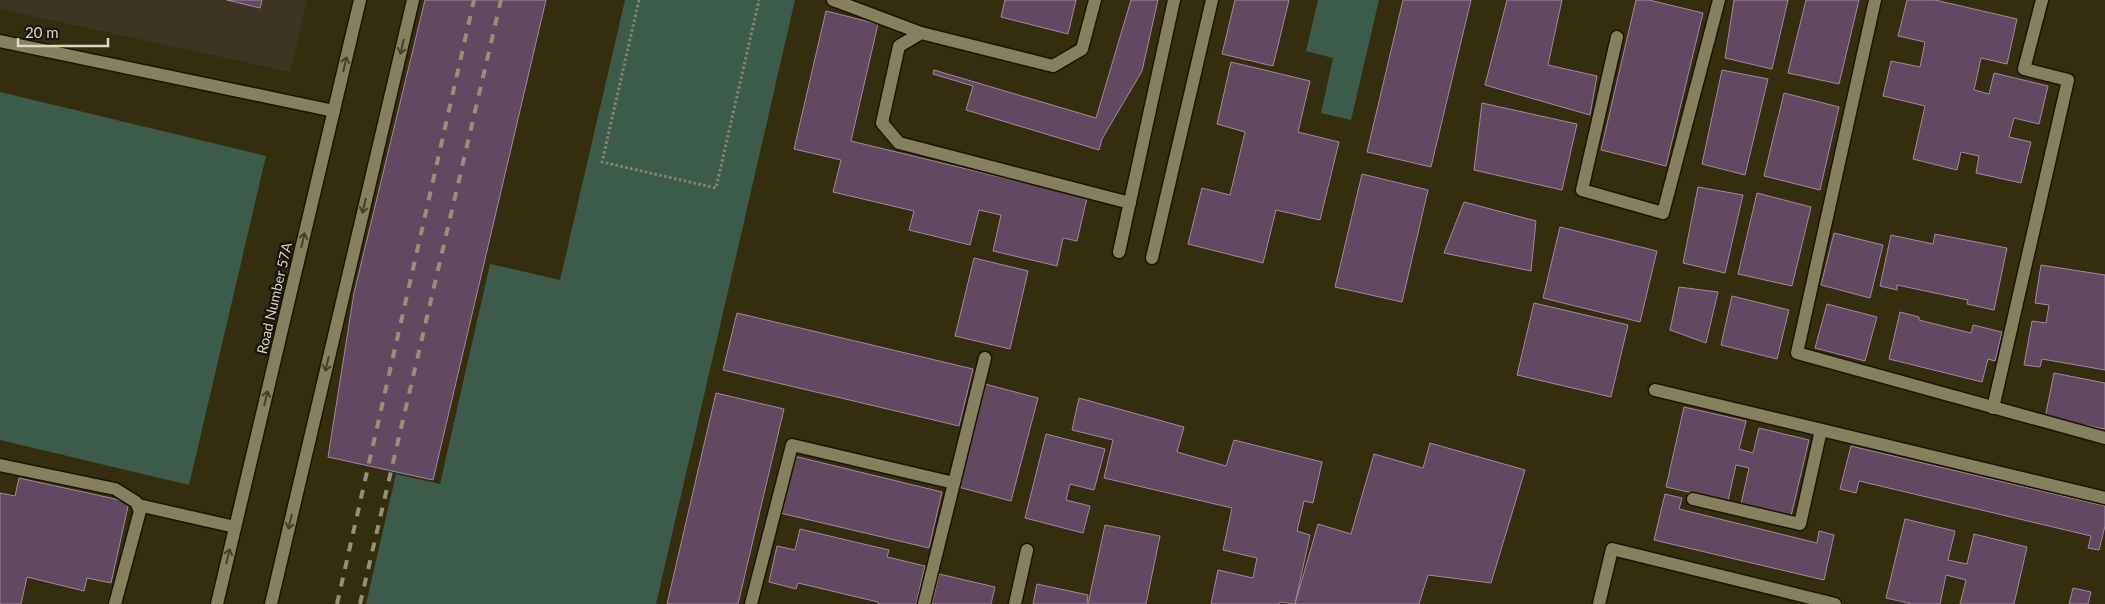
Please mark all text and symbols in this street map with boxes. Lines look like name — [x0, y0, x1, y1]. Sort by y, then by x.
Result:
scale bar — [18, 15, 108, 47]
text: 20 m — [25, 23, 59, 41]
one-way arrow — [397, 39, 406, 55]
one-way arrow — [341, 56, 350, 72]
one-way arrow — [359, 197, 368, 213]
one-way arrow — [299, 233, 308, 249]
street label: Road Number 57A — [253, 240, 295, 355]
one-way arrow — [322, 355, 331, 371]
one-way arrow — [261, 391, 271, 407]
one-way arrow — [285, 514, 294, 530]
one-way arrow — [224, 549, 233, 565]

